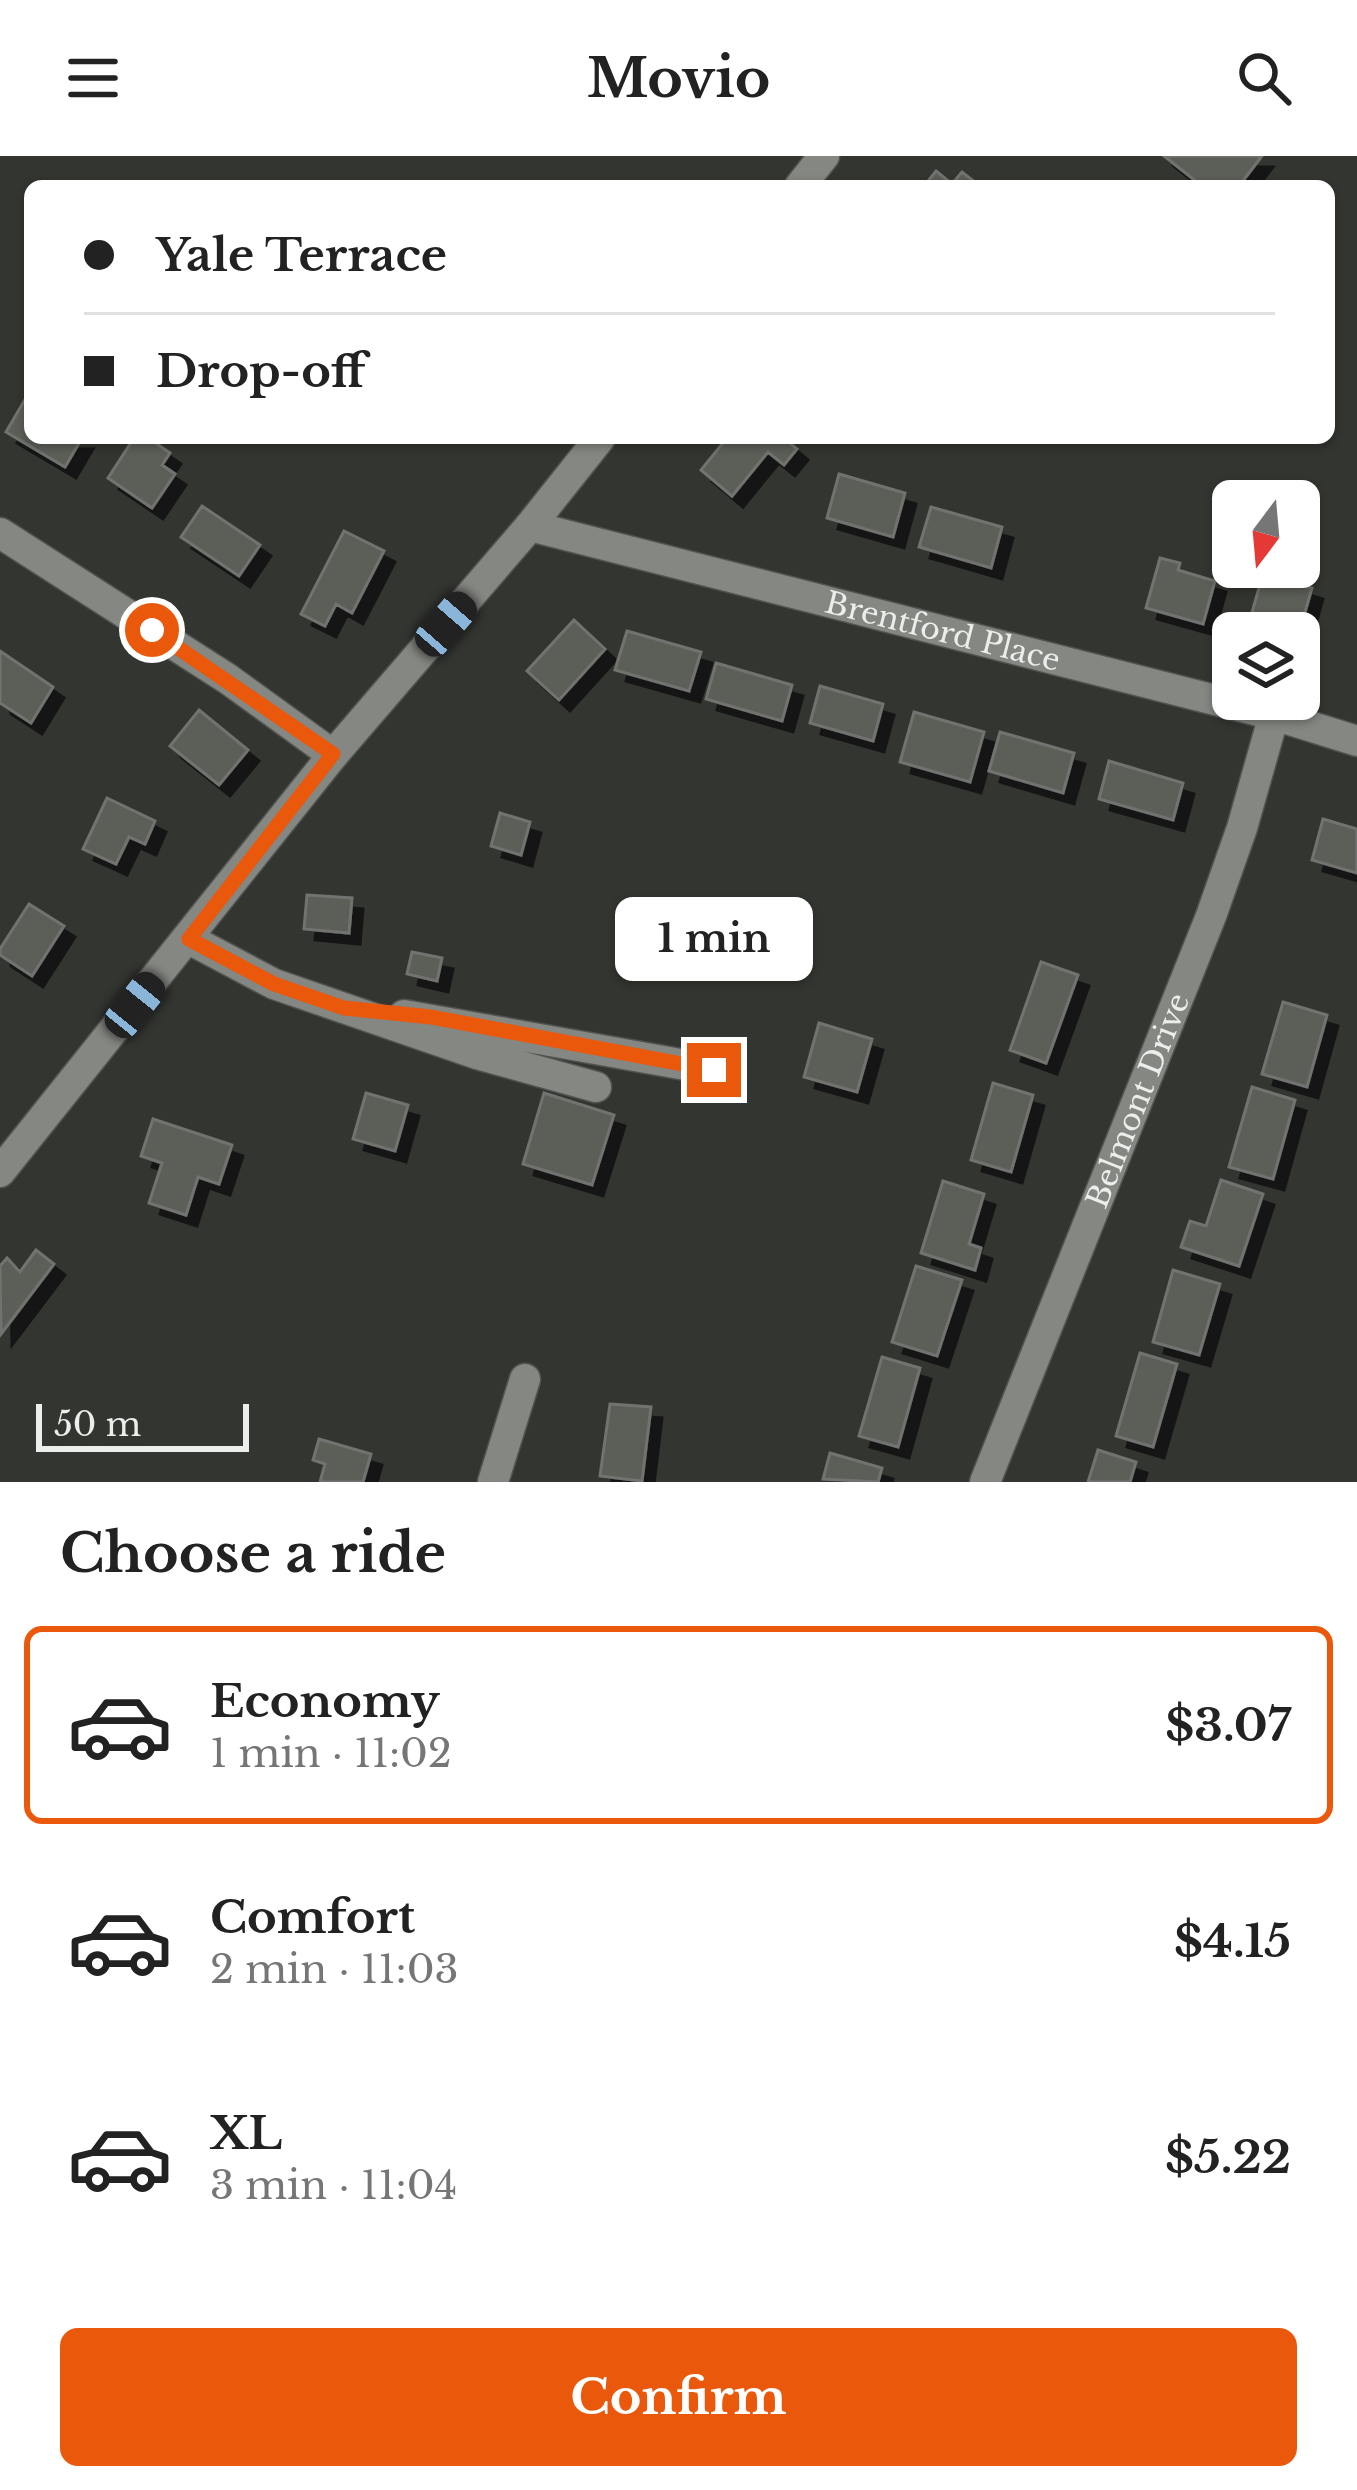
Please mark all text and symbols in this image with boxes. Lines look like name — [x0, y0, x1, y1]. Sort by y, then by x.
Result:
icon: menu — [60, 45, 126, 111]
text: Movio — [587, 45, 770, 112]
icon: search — [1231, 45, 1297, 111]
text: Yale Terrace — [156, 227, 447, 283]
text: Drop-off — [156, 343, 366, 399]
north arrow — [1212, 480, 1320, 588]
map controls — [1212, 480, 1320, 720]
street label: Brentford Place — [822, 583, 1064, 678]
car — [409, 585, 483, 663]
route start — [125, 603, 179, 657]
button: layers — [1212, 612, 1320, 720]
callout: 1 min — [615, 896, 813, 980]
text: 1 min — [658, 914, 770, 963]
car — [98, 966, 172, 1044]
street label: Belmont Drive — [1078, 987, 1197, 1213]
route end — [687, 1043, 741, 1097]
scale bar — [36, 1398, 249, 1451]
text: 50 m — [54, 1404, 141, 1445]
text: Choose a ride — [60, 1520, 446, 1587]
icon: car — [66, 1671, 174, 1779]
text: Economy — [210, 1673, 440, 1729]
text: $3.07 — [1165, 1697, 1291, 1753]
text: 1 min · 11:02 — [210, 1729, 452, 1778]
icon: car — [66, 1887, 174, 1995]
text: Comfort — [210, 1889, 415, 1945]
text: $4.15 — [1174, 1913, 1291, 1969]
text: 2 min · 11:03 — [210, 1945, 459, 1994]
icon: car — [66, 2103, 174, 2211]
text: XL — [210, 2105, 282, 2161]
text: $5.22 — [1165, 2129, 1291, 2185]
text: 3 min · 11:04 — [210, 2161, 457, 2210]
button: Confirm — [60, 2328, 1297, 2466]

